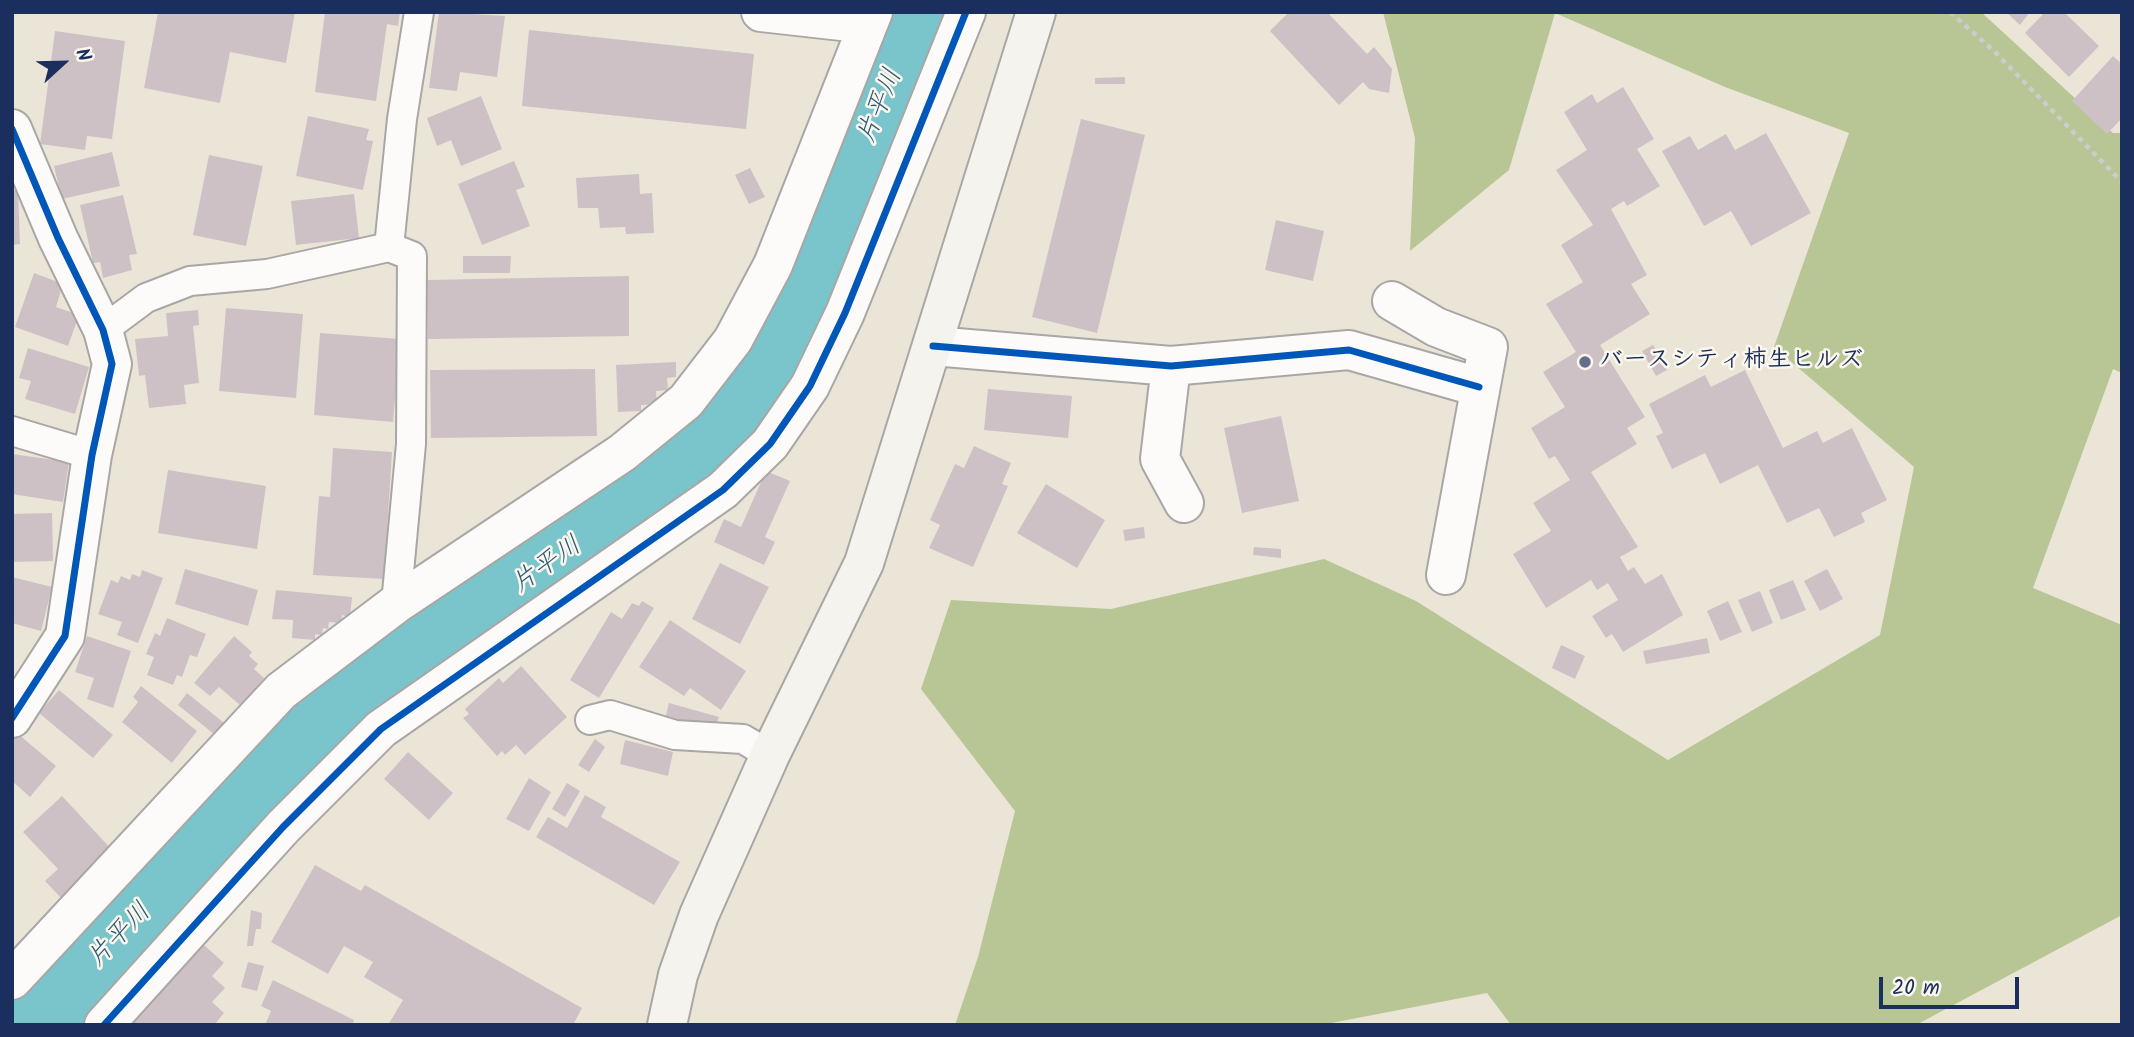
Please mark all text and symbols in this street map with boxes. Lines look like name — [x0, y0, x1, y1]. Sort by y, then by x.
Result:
north arrow — [28, 28, 98, 98]
text: N — [66, 44, 99, 66]
water label: 片平川 — [853, 65, 911, 149]
place label: バースシティ柿生ヒルズ — [1599, 348, 1863, 376]
marker: バースシティ柿生ヒルズ — [1577, 354, 1593, 370]
water label: 片平川 — [507, 532, 589, 602]
water label: 片平川 — [83, 898, 159, 976]
scale bar — [1882, 964, 2022, 1008]
text: 20 m — [1892, 972, 1940, 1005]

